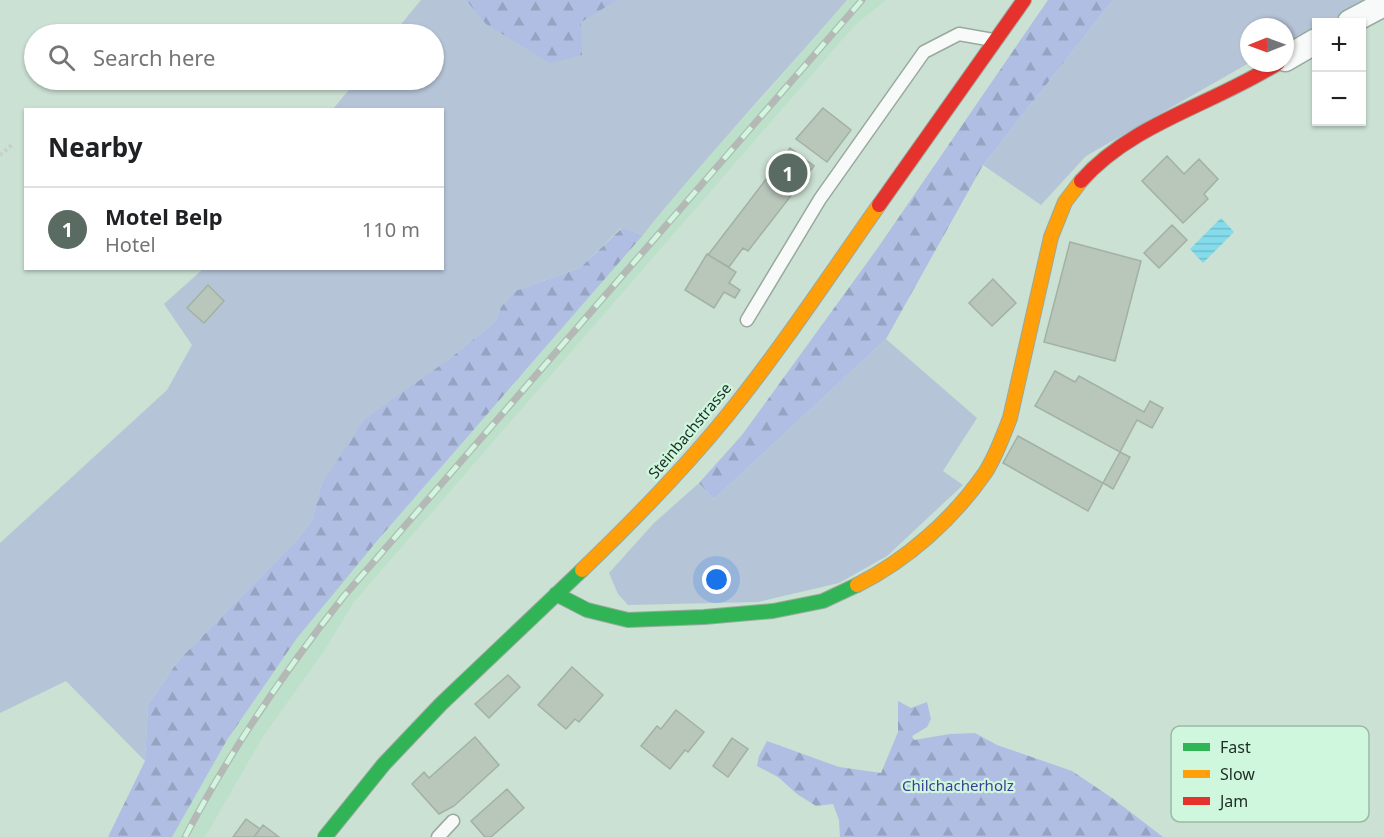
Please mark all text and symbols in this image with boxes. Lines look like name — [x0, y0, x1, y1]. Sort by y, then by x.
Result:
north arrow — [1240, 18, 1294, 72]
map controls — [1312, 18, 1366, 126]
button: + — [1312, 18, 1366, 72]
search box — [24, 24, 444, 90]
icon: search — [45, 41, 78, 74]
text: Search here — [93, 42, 215, 72]
button: − — [1312, 72, 1366, 126]
text: Nearby — [48, 129, 143, 165]
pin: 1 — [768, 150, 808, 195]
text: Motel Belp — [105, 201, 223, 231]
text: 1 — [62, 216, 73, 243]
text: 110 m — [362, 216, 420, 243]
text: Hotel — [105, 231, 156, 258]
street label: Steinbachstrasse — [643, 378, 735, 482]
your location — [702, 565, 731, 594]
legend — [1171, 726, 1369, 822]
text: Fast — [1220, 736, 1251, 758]
text: Slow — [1220, 763, 1255, 785]
park label: Chilchacherholz — [902, 775, 1014, 795]
text: Jam — [1218, 790, 1248, 812]

